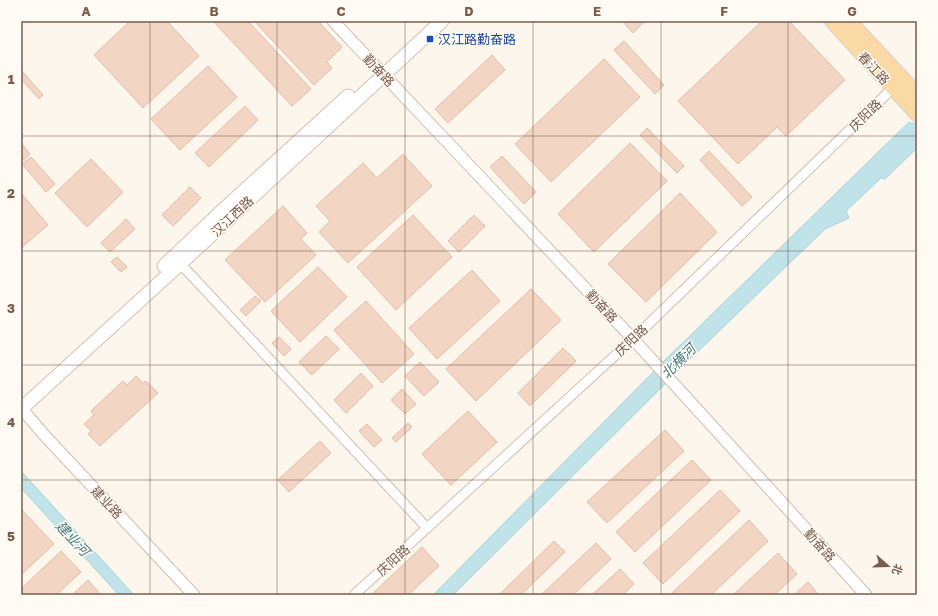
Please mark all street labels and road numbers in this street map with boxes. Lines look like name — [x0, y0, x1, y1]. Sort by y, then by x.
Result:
street label: 春江路 — [855, 48, 893, 88]
street label: 勤奋路 — [360, 50, 398, 90]
street label: 庆阳路 — [845, 96, 885, 134]
street label: 汉江西路 — [208, 192, 256, 240]
street label: 勤奋路 — [583, 286, 621, 326]
street label: 庆阳路 — [611, 321, 651, 359]
street label: 建业路 — [88, 482, 126, 522]
street label: 勤奋路 — [801, 525, 839, 565]
street label: 庆阳路 — [373, 541, 413, 579]

